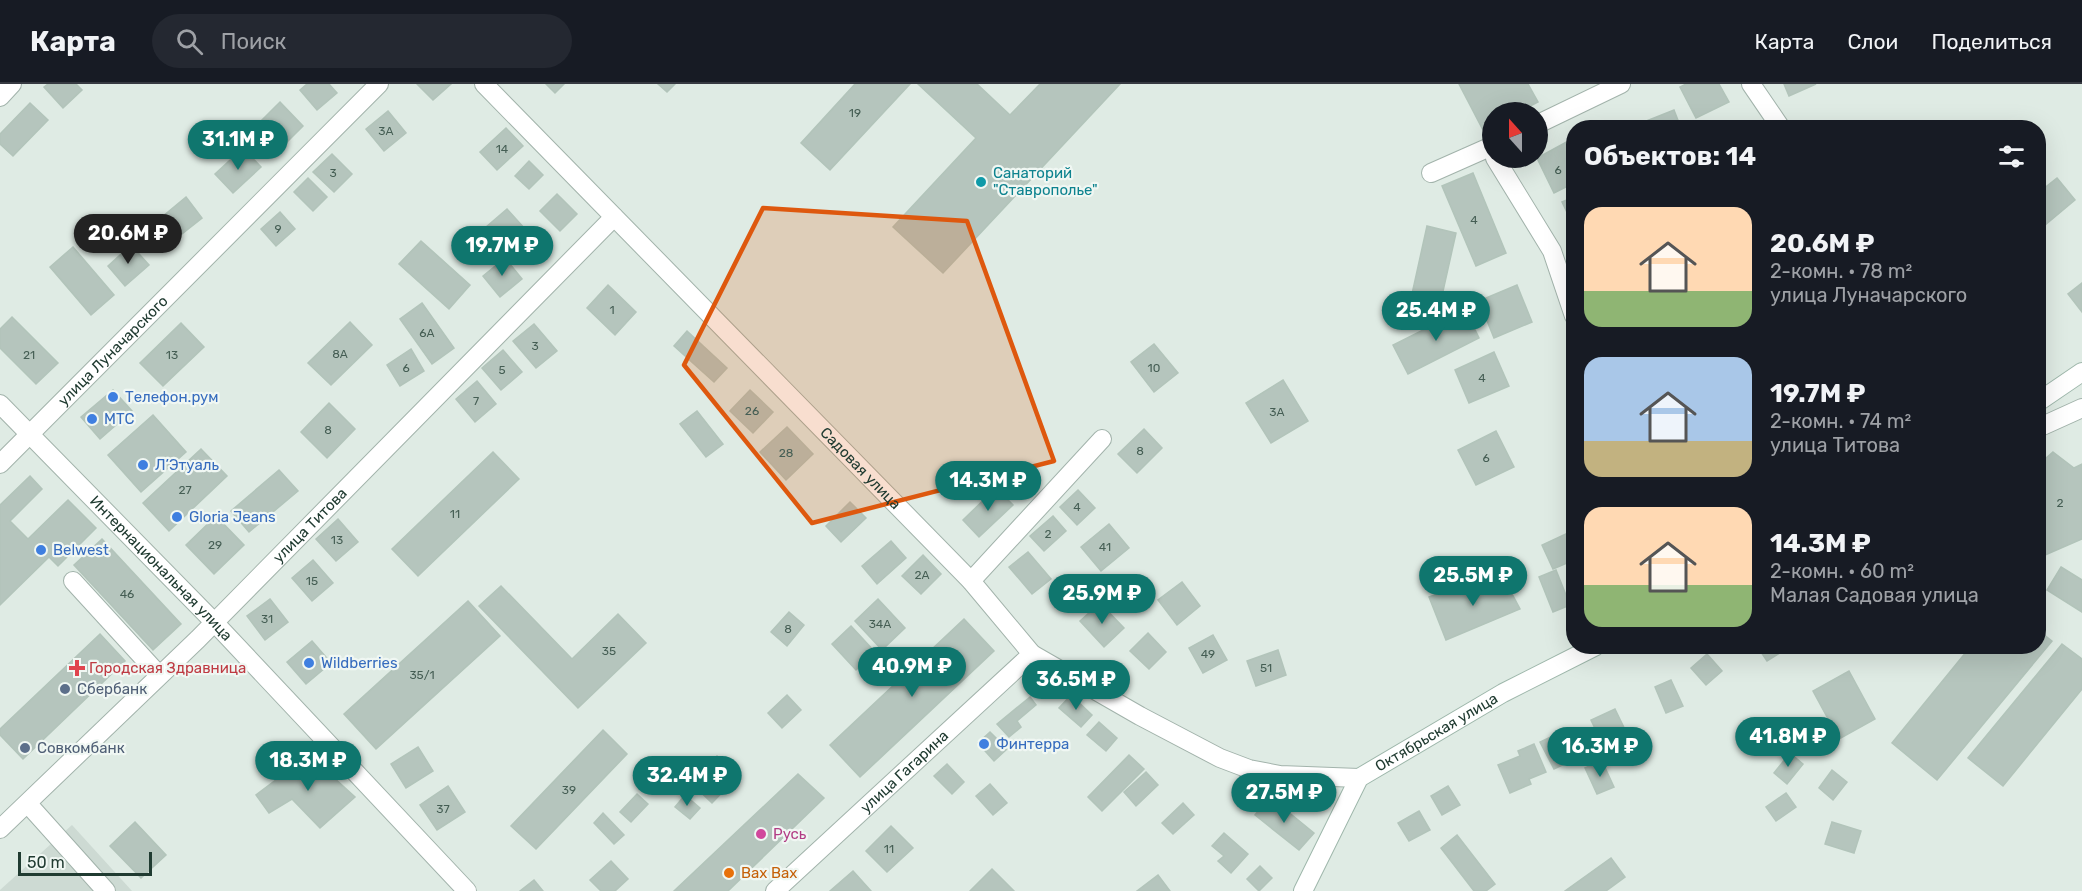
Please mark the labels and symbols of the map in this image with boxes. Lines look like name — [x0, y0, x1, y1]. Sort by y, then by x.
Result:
north arrow — [1482, 102, 1548, 168]
house number: 19 — [849, 106, 861, 120]
pin: 31.1M ₽ — [183, 120, 293, 171]
house number: 3А — [378, 124, 394, 138]
house number: 14 — [496, 142, 509, 156]
house number: 6 — [1554, 163, 1562, 177]
place label: Санаторий "Ставрополье" — [993, 164, 1098, 199]
house number: 3 — [329, 166, 337, 180]
marker: Санаторий "Ставрополье" — [974, 175, 988, 189]
house number: 4 — [1470, 213, 1478, 227]
pin: 20.6M ₽ — [73, 214, 183, 265]
house number: 9 — [274, 222, 282, 236]
pin: 19.7M ₽ — [447, 226, 557, 277]
pin: 25.4M ₽ — [1381, 291, 1491, 342]
street label: улица Луначарского — [54, 292, 172, 410]
house number: 1 — [609, 303, 615, 317]
house number: 6А — [419, 326, 435, 340]
house number: 3 — [531, 339, 539, 353]
house number: 8А — [332, 347, 348, 361]
house number: 21 — [23, 348, 35, 362]
house number: 13 — [166, 348, 178, 362]
house number: 6 — [402, 361, 410, 375]
house number: 10 — [1148, 361, 1160, 375]
house number: 5 — [498, 363, 506, 377]
house number: 4 — [1478, 371, 1486, 385]
place label: Телефон.рум — [125, 388, 219, 406]
marker: Телефон.рум — [106, 390, 120, 404]
house number: 7 — [473, 394, 479, 408]
house number: 26 — [745, 404, 759, 418]
house number: 3А — [1269, 405, 1285, 419]
place label: МТС — [104, 410, 135, 428]
marker: МТС — [85, 412, 99, 426]
house number: 8 — [324, 423, 332, 437]
street label: Садовая улица — [816, 424, 905, 513]
house number: 8 — [1136, 444, 1144, 458]
house number: 28 — [779, 446, 793, 460]
house number: 6 — [1482, 451, 1490, 465]
place label: Л’Этуаль — [155, 456, 219, 474]
marker: Л’Этуаль — [136, 458, 150, 472]
pin: 14.3M ₽ — [933, 461, 1043, 512]
house number: 27 — [178, 483, 192, 497]
street label: улица Титова — [269, 484, 351, 566]
street label: Интернациональная улица — [86, 492, 236, 645]
house number: 2 — [2056, 496, 2064, 510]
house number: 4 — [1073, 500, 1081, 514]
house number: 11 — [450, 507, 460, 521]
place label: Gloria Jeans — [189, 508, 276, 526]
marker: Gloria Jeans — [170, 510, 184, 524]
house number: 2 — [1044, 527, 1052, 541]
house number: 13 — [331, 533, 343, 547]
house number: 29 — [208, 538, 222, 552]
house number: 41 — [1099, 540, 1111, 554]
place label: Belwest — [53, 541, 109, 559]
marker: Belwest — [34, 543, 48, 557]
pin: 25.5M ₽ — [1418, 556, 1528, 607]
house number: 2А — [914, 568, 930, 582]
house number: 15 — [306, 574, 318, 588]
pin: 25.9M ₽ — [1047, 574, 1157, 625]
house number: 46 — [120, 587, 134, 601]
house number: 31 — [261, 612, 273, 626]
house number: 34А — [869, 617, 891, 631]
house number: 8 — [784, 622, 792, 636]
house number: 35 — [602, 644, 616, 658]
pin: 40.9M ₽ — [857, 647, 967, 698]
house number: 49 — [1201, 647, 1215, 661]
place label: Wildberries — [321, 654, 398, 672]
marker: Wildberries — [302, 656, 316, 670]
place label: Городская Здравница — [89, 659, 246, 677]
pin: 36.5M ₽ — [1021, 660, 1131, 711]
marker: Городская Здравница — [70, 661, 84, 675]
house number: 51 — [1260, 661, 1272, 675]
house number: 35/1 — [409, 668, 435, 682]
place label: Сбербанк — [77, 680, 147, 698]
marker: Сбербанк — [58, 682, 72, 696]
street label: Октябрьская улица — [1372, 689, 1501, 775]
pin: 41.8M ₽ — [1733, 717, 1843, 768]
street label: улица Гагарина — [857, 727, 952, 817]
pin: 16.3M ₽ — [1545, 727, 1655, 778]
place label: Финтерра — [996, 735, 1069, 753]
marker: Финтерра — [977, 737, 991, 751]
place label: Совкомбанк — [37, 739, 125, 757]
marker: Совкомбанк — [18, 741, 32, 755]
pin: 18.3M ₽ — [253, 741, 363, 792]
pin: 32.4M ₽ — [632, 756, 742, 807]
pin: 27.5M ₽ — [1229, 773, 1339, 824]
house number: 39 — [562, 783, 576, 797]
house number: 37 — [436, 802, 450, 816]
place label: Русь — [773, 825, 807, 843]
marker: Русь — [754, 827, 768, 841]
house number: 11 — [884, 842, 894, 856]
scale bar — [18, 849, 152, 876]
place label: Вах Вах — [741, 864, 797, 882]
marker: Вах Вах — [722, 866, 736, 880]

